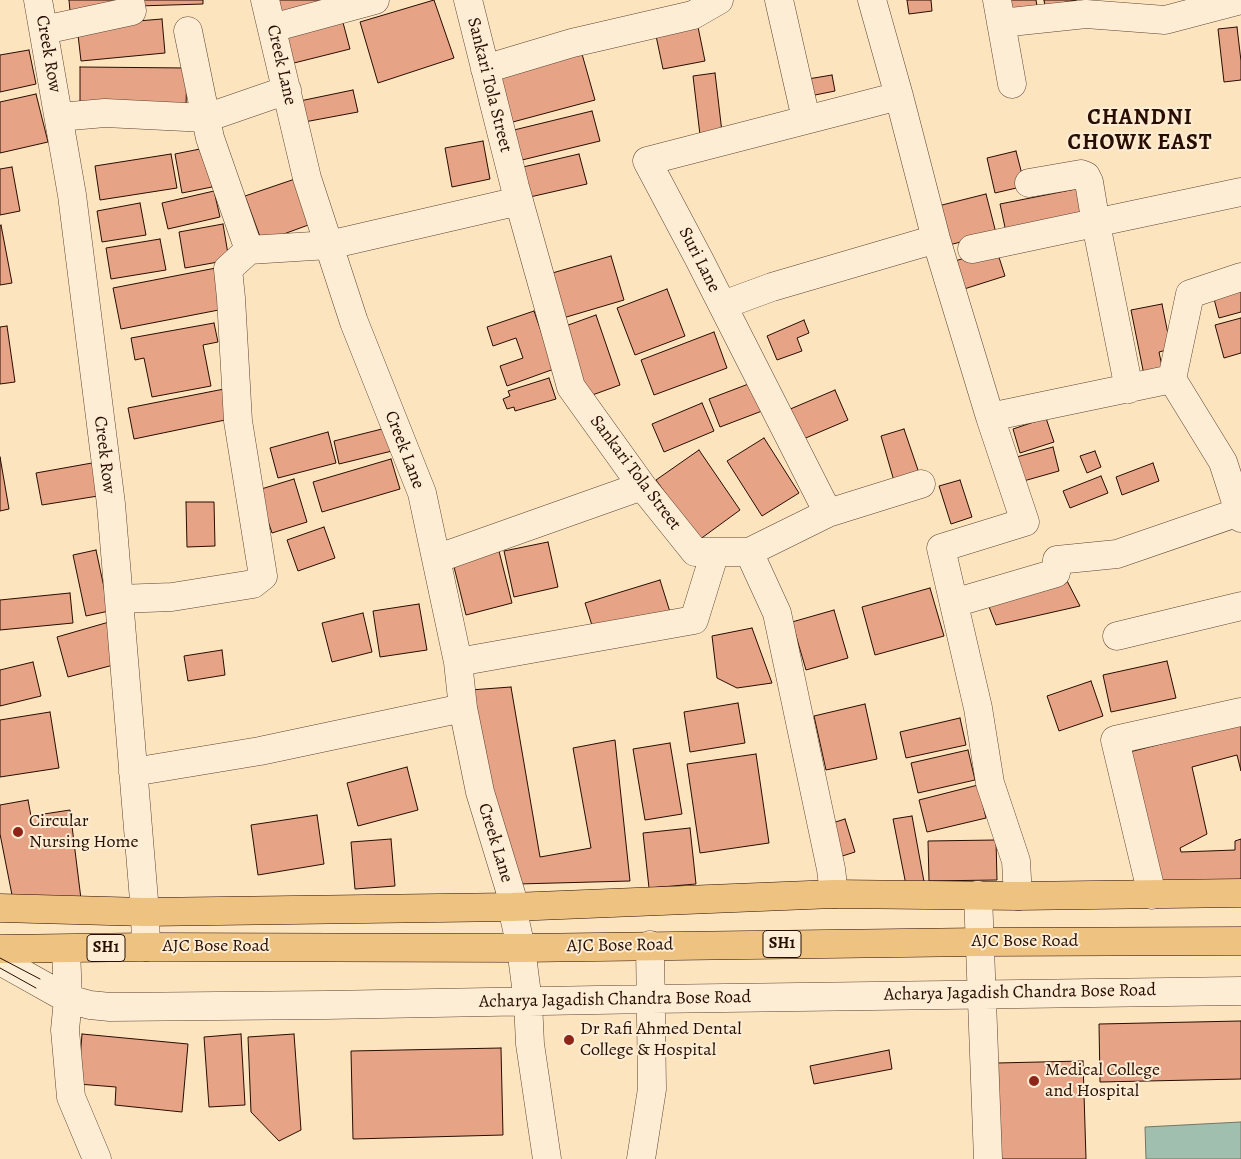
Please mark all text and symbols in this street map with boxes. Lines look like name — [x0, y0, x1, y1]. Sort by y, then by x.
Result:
street label: Creek Row — [31, 14, 65, 94]
street label: Sankari Tola Street — [462, 15, 516, 155]
street label: Creek Lane — [261, 23, 301, 107]
district label: CHANDNI CHOWK EAST — [1066, 106, 1214, 158]
street label: Suri Lane — [673, 224, 725, 296]
street label: Creek Lane — [379, 408, 429, 492]
street label: Sankari Tola Street — [585, 411, 685, 535]
street label: Creek Row — [89, 415, 119, 495]
street label: Creek Lane — [473, 801, 517, 885]
place label: Circular Nursing Home — [29, 811, 139, 854]
marker: Circular Nursing Home — [11, 825, 25, 839]
road number: SH1 — [763, 931, 801, 958]
street label: AJC Bose Road — [972, 931, 1078, 953]
road number: SH1 — [87, 934, 125, 961]
street label: AJC Bose Road — [566, 934, 674, 958]
street label: AJC Bose Road — [163, 936, 269, 958]
street label: Acharya Jagadish Chandra Bose Road — [884, 980, 1156, 1006]
street label: Acharya Jagadish Chandra Bose Road — [479, 987, 751, 1013]
place label: Dr Rafi Ahmed Dental College & Hospital — [580, 1019, 742, 1062]
marker: Dr Rafi Ahmed Dental College & Hospital — [562, 1033, 576, 1047]
place label: Medical College and Hospital — [1045, 1060, 1160, 1102]
marker: Medical College and Hospital — [1027, 1074, 1041, 1088]

